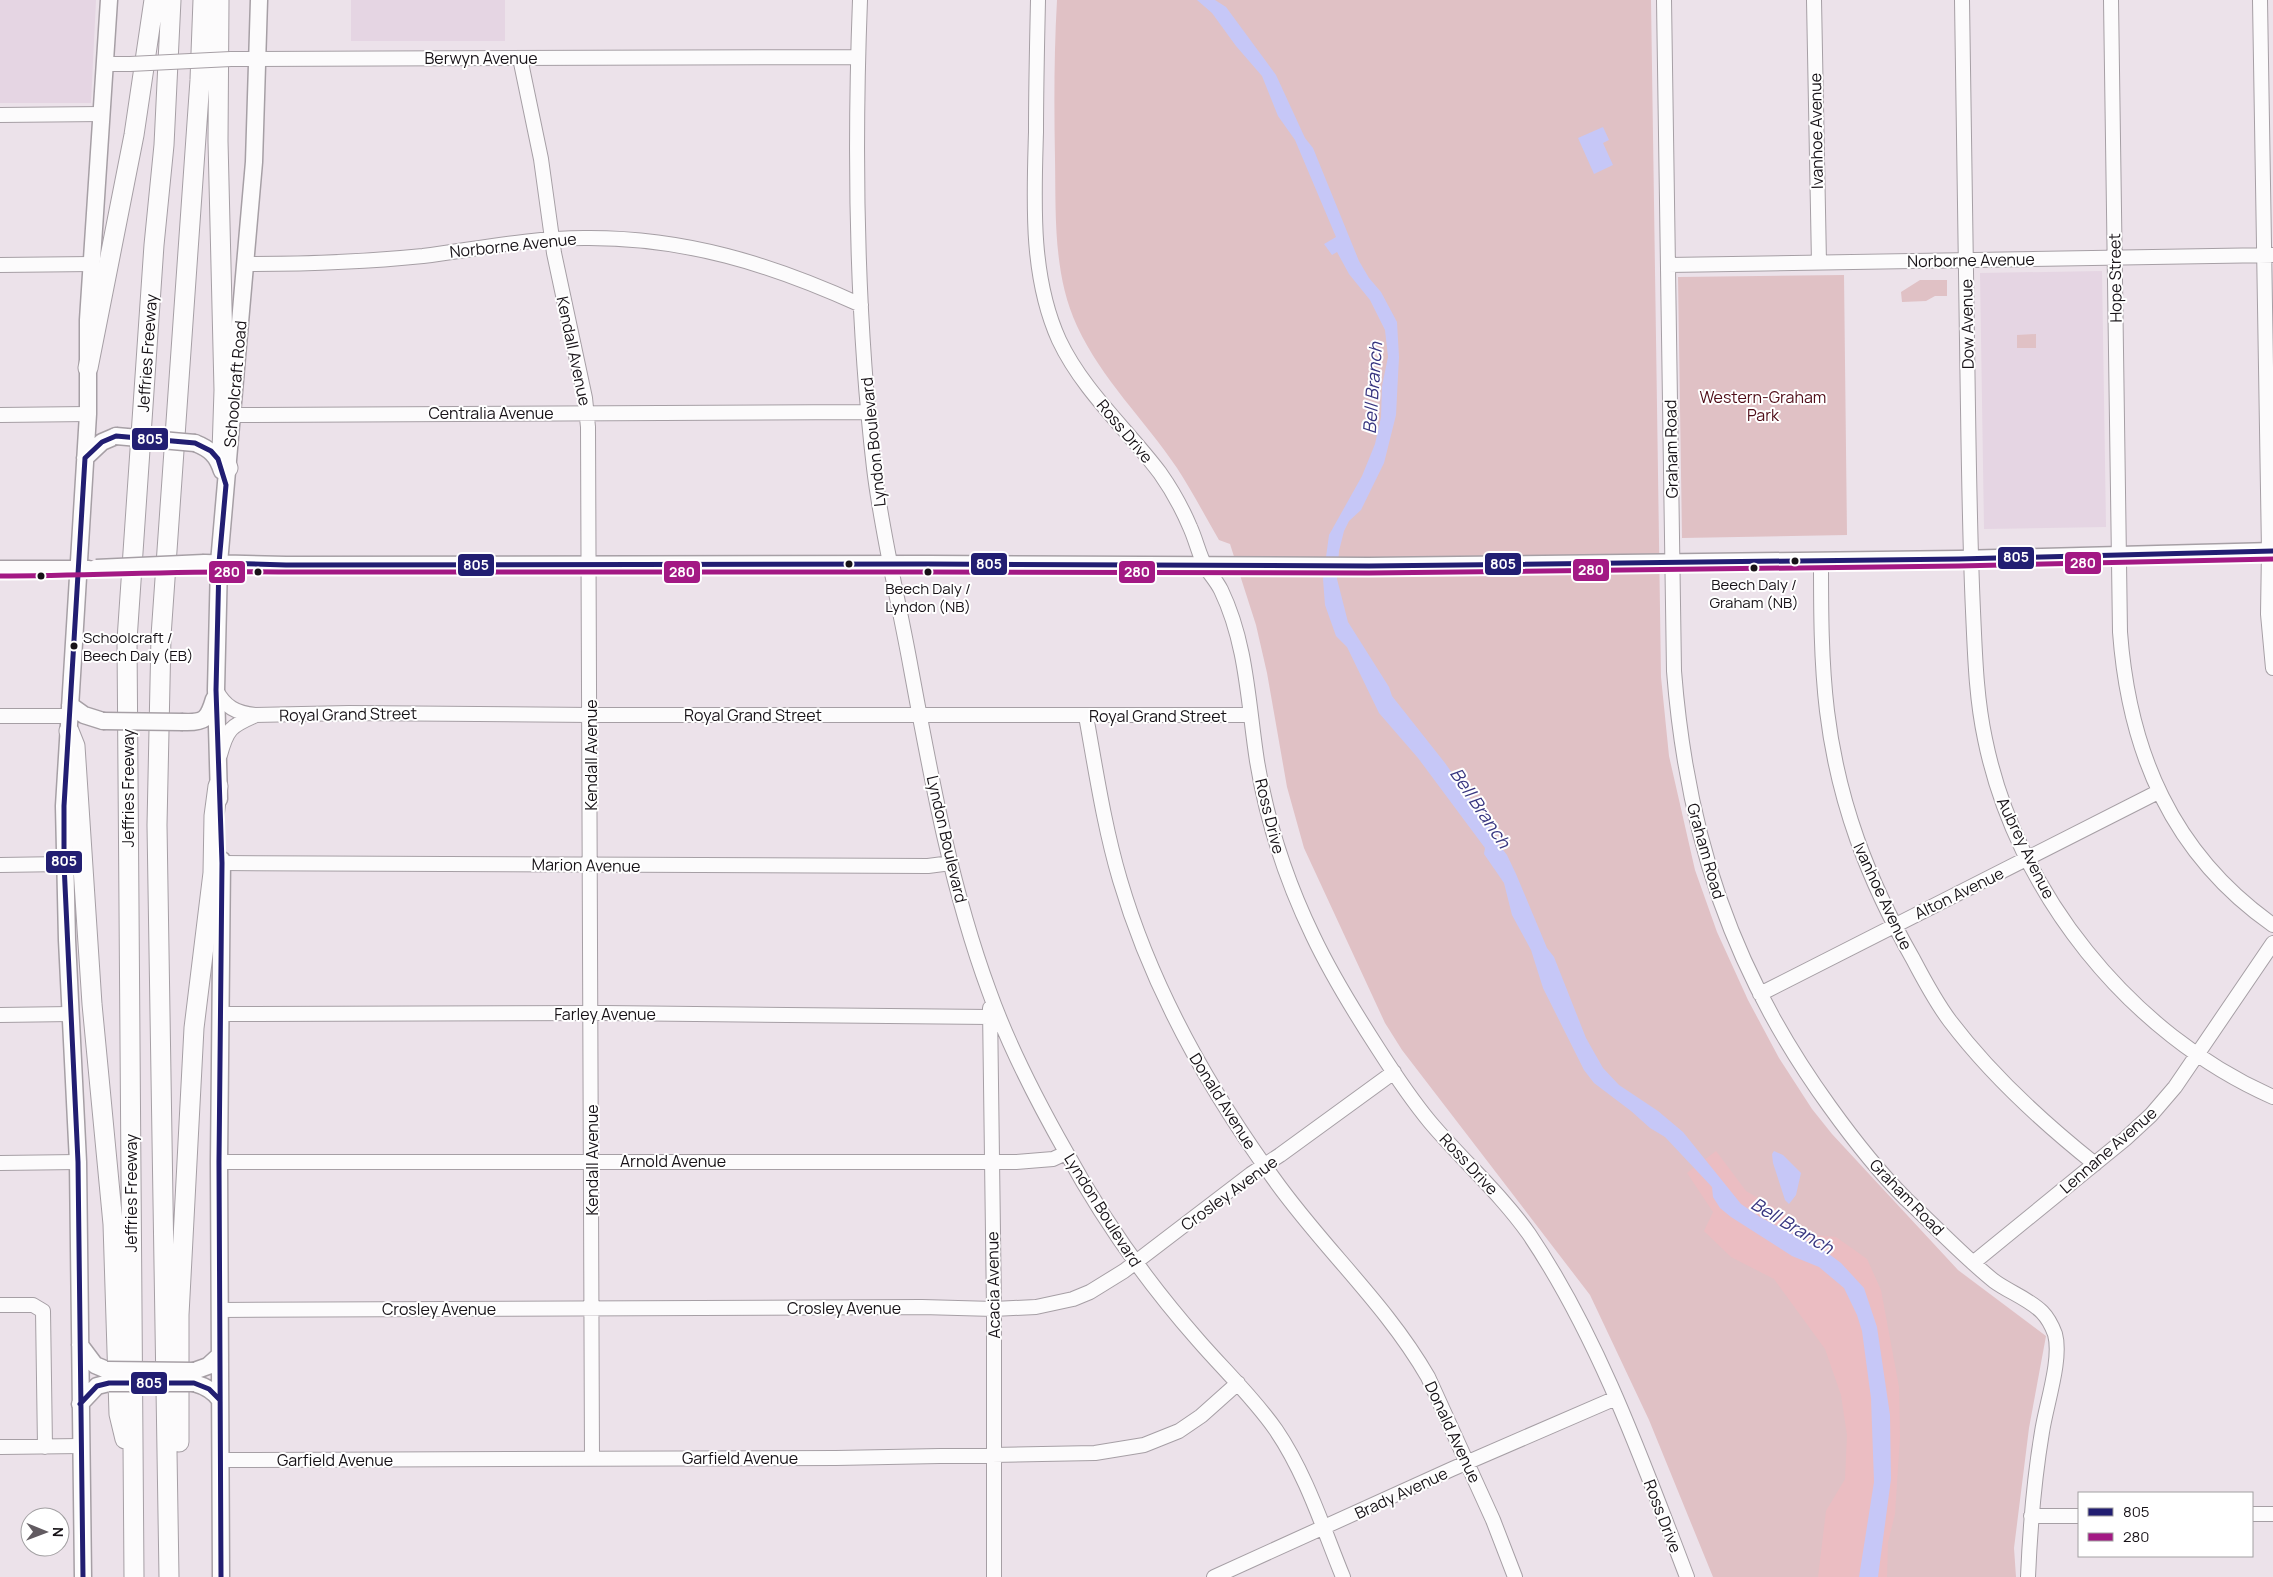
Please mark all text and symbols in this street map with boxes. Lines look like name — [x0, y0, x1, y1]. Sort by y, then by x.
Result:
street label: Berwyn Avenue — [424, 47, 538, 69]
street label: Ivanhoe Avenue — [1804, 73, 1828, 189]
street label: Norborne Avenue — [448, 227, 578, 263]
street label: Hope Street — [2103, 233, 2127, 323]
street label: Norborne Avenue — [1907, 248, 2035, 272]
street label: Dow Avenue — [1955, 279, 1979, 369]
street label: Jeffries Freeway — [132, 293, 162, 413]
street label: Kendall Avenue — [552, 294, 596, 408]
street label: Schoolcraft Road — [218, 320, 252, 448]
water label: Bell Branch — [1357, 340, 1387, 435]
street label: Lyndon Boulevard — [855, 376, 891, 508]
park label: Western-Graham Park — [1700, 386, 1826, 426]
street label: Ross Drive — [1092, 394, 1158, 468]
street label: Graham Road — [1659, 399, 1683, 499]
street label: Centralia Avenue — [428, 402, 554, 424]
line badge: 805 — [131, 427, 169, 451]
text: 805 — [137, 429, 163, 448]
line badge: 805 — [1997, 546, 2035, 570]
text: 805 — [2003, 547, 2029, 566]
line badge: 280 — [2064, 551, 2102, 575]
line badge: 805 — [970, 552, 1008, 576]
line badge: 805 — [1484, 552, 1522, 576]
line badge: 805 — [457, 553, 495, 577]
text: 280 — [2070, 553, 2096, 572]
text: 805 — [976, 554, 1002, 573]
text: 805 — [1490, 554, 1516, 573]
text: 805 — [463, 555, 489, 574]
unlabelled marker — [1790, 556, 1800, 566]
line badge: 280 — [1572, 558, 1610, 582]
unlabelled marker — [844, 559, 854, 569]
line badge: 280 — [208, 560, 246, 584]
line badge: 280 — [663, 560, 701, 584]
line badge: 280 — [1118, 560, 1156, 584]
text: 280 — [1578, 560, 1604, 579]
text: 280 — [214, 562, 240, 581]
text: 280 — [669, 562, 695, 581]
text: 280 — [1124, 562, 1150, 581]
marker: Beech Daly / Graham (NB) — [1749, 563, 1759, 573]
unlabelled marker — [253, 567, 263, 577]
marker: Beech Daly / Lyndon (NB) — [923, 567, 933, 577]
unlabelled marker — [36, 571, 46, 581]
place label: Beech Daly / Graham (NB) — [1709, 574, 1799, 613]
place label: Beech Daly / Lyndon (NB) — [885, 578, 971, 617]
place label: Schoolcraft / Beech Daly (EB) — [83, 627, 193, 666]
marker: Schoolcraft / Beech Daly (EB) — [69, 641, 79, 651]
street label: Kendall Avenue — [580, 699, 602, 811]
street label: Royal Grand Street — [279, 702, 417, 726]
street label: Royal Grand Street — [684, 704, 822, 726]
street label: Royal Grand Street — [1089, 705, 1227, 727]
street label: Jeffries Freeway — [117, 728, 139, 847]
water label: Bell Branch — [1445, 763, 1517, 853]
street label: Lyndon Boulevard — [922, 773, 972, 905]
street label: Ross Drive — [1250, 776, 1290, 856]
street label: Aubrey Avenue — [1992, 794, 2060, 902]
street label: Graham Road — [1682, 801, 1730, 901]
street label: Ivanhoe Avenue — [1849, 839, 1917, 953]
line badge: 805 — [45, 850, 83, 874]
text: 805 — [51, 851, 77, 870]
street label: Marion Avenue — [531, 853, 641, 877]
street label: Alton Avenue — [1911, 862, 2007, 924]
street label: Farley Avenue — [554, 1003, 656, 1025]
street label: Donald Avenue — [1185, 1049, 1261, 1153]
street label: Lennane Avenue — [2055, 1102, 2161, 1198]
street label: Kendall Avenue — [581, 1104, 603, 1216]
street label: Ross Drive — [1435, 1128, 1503, 1200]
street label: Jeffries Freeway — [120, 1133, 142, 1252]
street label: Lyndon Boulevard — [1059, 1149, 1147, 1271]
street label: Arnold Avenue — [620, 1150, 726, 1172]
street label: Crosley Avenue — [1176, 1151, 1282, 1235]
street label: Graham Road — [1865, 1154, 1949, 1240]
water label: Bell Branch — [1747, 1191, 1839, 1260]
street label: Acacia Avenue — [981, 1231, 1005, 1339]
street label: Crosley Avenue — [787, 1297, 901, 1319]
street label: Crosley Avenue — [382, 1298, 496, 1320]
line badge: 805 — [130, 1371, 168, 1395]
text: 805 — [136, 1373, 162, 1392]
street label: Donald Avenue — [1420, 1378, 1486, 1486]
street label: Garfield Avenue — [682, 1447, 798, 1469]
street label: Garfield Avenue — [277, 1449, 393, 1471]
street label: Brady Avenue — [1351, 1462, 1451, 1524]
street label: Ross Drive — [1639, 1476, 1687, 1556]
legend — [2078, 1492, 2253, 1557]
text: 805 — [2123, 1501, 2150, 1522]
north arrow — [20, 1507, 70, 1557]
text: 280 — [2123, 1526, 2149, 1547]
text: N — [49, 1527, 68, 1537]

